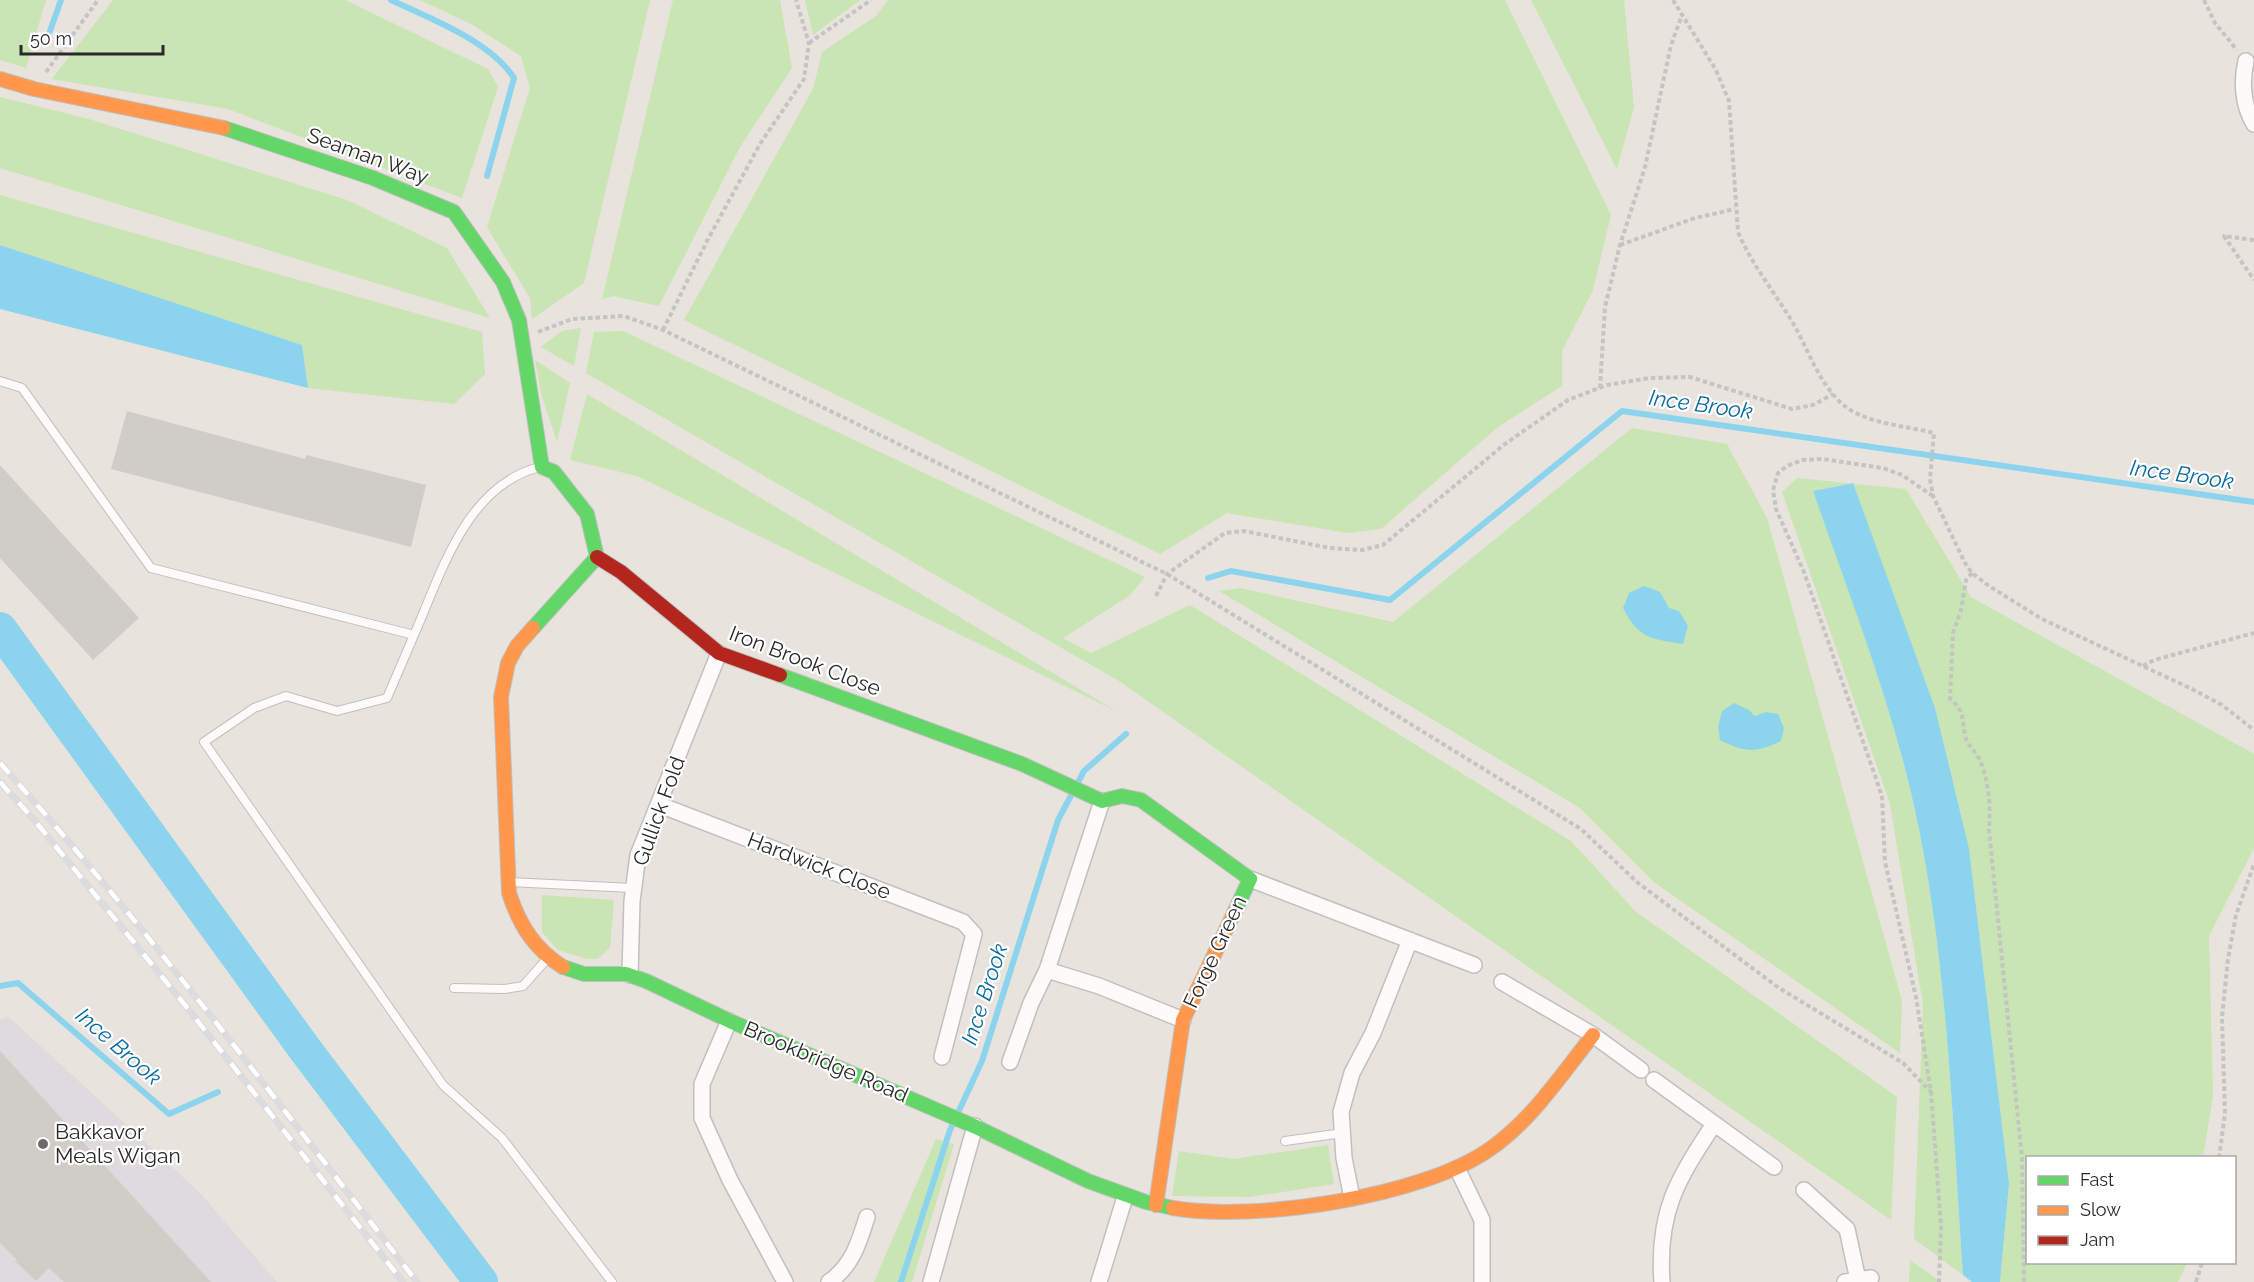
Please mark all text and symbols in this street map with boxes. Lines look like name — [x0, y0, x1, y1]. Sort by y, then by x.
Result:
scale bar — [21, 18, 164, 56]
text: 50 m — [30, 28, 72, 49]
street label: Seaman Way — [304, 122, 432, 189]
water label: Ince Brook — [1647, 384, 1755, 424]
water label: Ince Brook — [2128, 454, 2236, 494]
street label: Iron Brook Close — [726, 620, 884, 701]
street label: Gullick Fold — [627, 753, 690, 869]
street label: Hardwick Close — [744, 827, 894, 904]
street label: Forge Green — [1178, 892, 1251, 1012]
water label: Ince Brook — [955, 940, 1013, 1048]
water label: Ince Brook — [71, 1002, 167, 1090]
street label: Brookbridge Road — [740, 1016, 912, 1107]
place label: Bakkavor Meals Wigan — [55, 1119, 181, 1168]
marker: Bakkavor Meals Wigan — [36, 1137, 50, 1151]
legend — [2026, 1156, 2236, 1264]
text: Fast — [2080, 1169, 2114, 1190]
text: Slow — [2080, 1199, 2121, 1220]
text: Jam — [2080, 1229, 2115, 1250]

